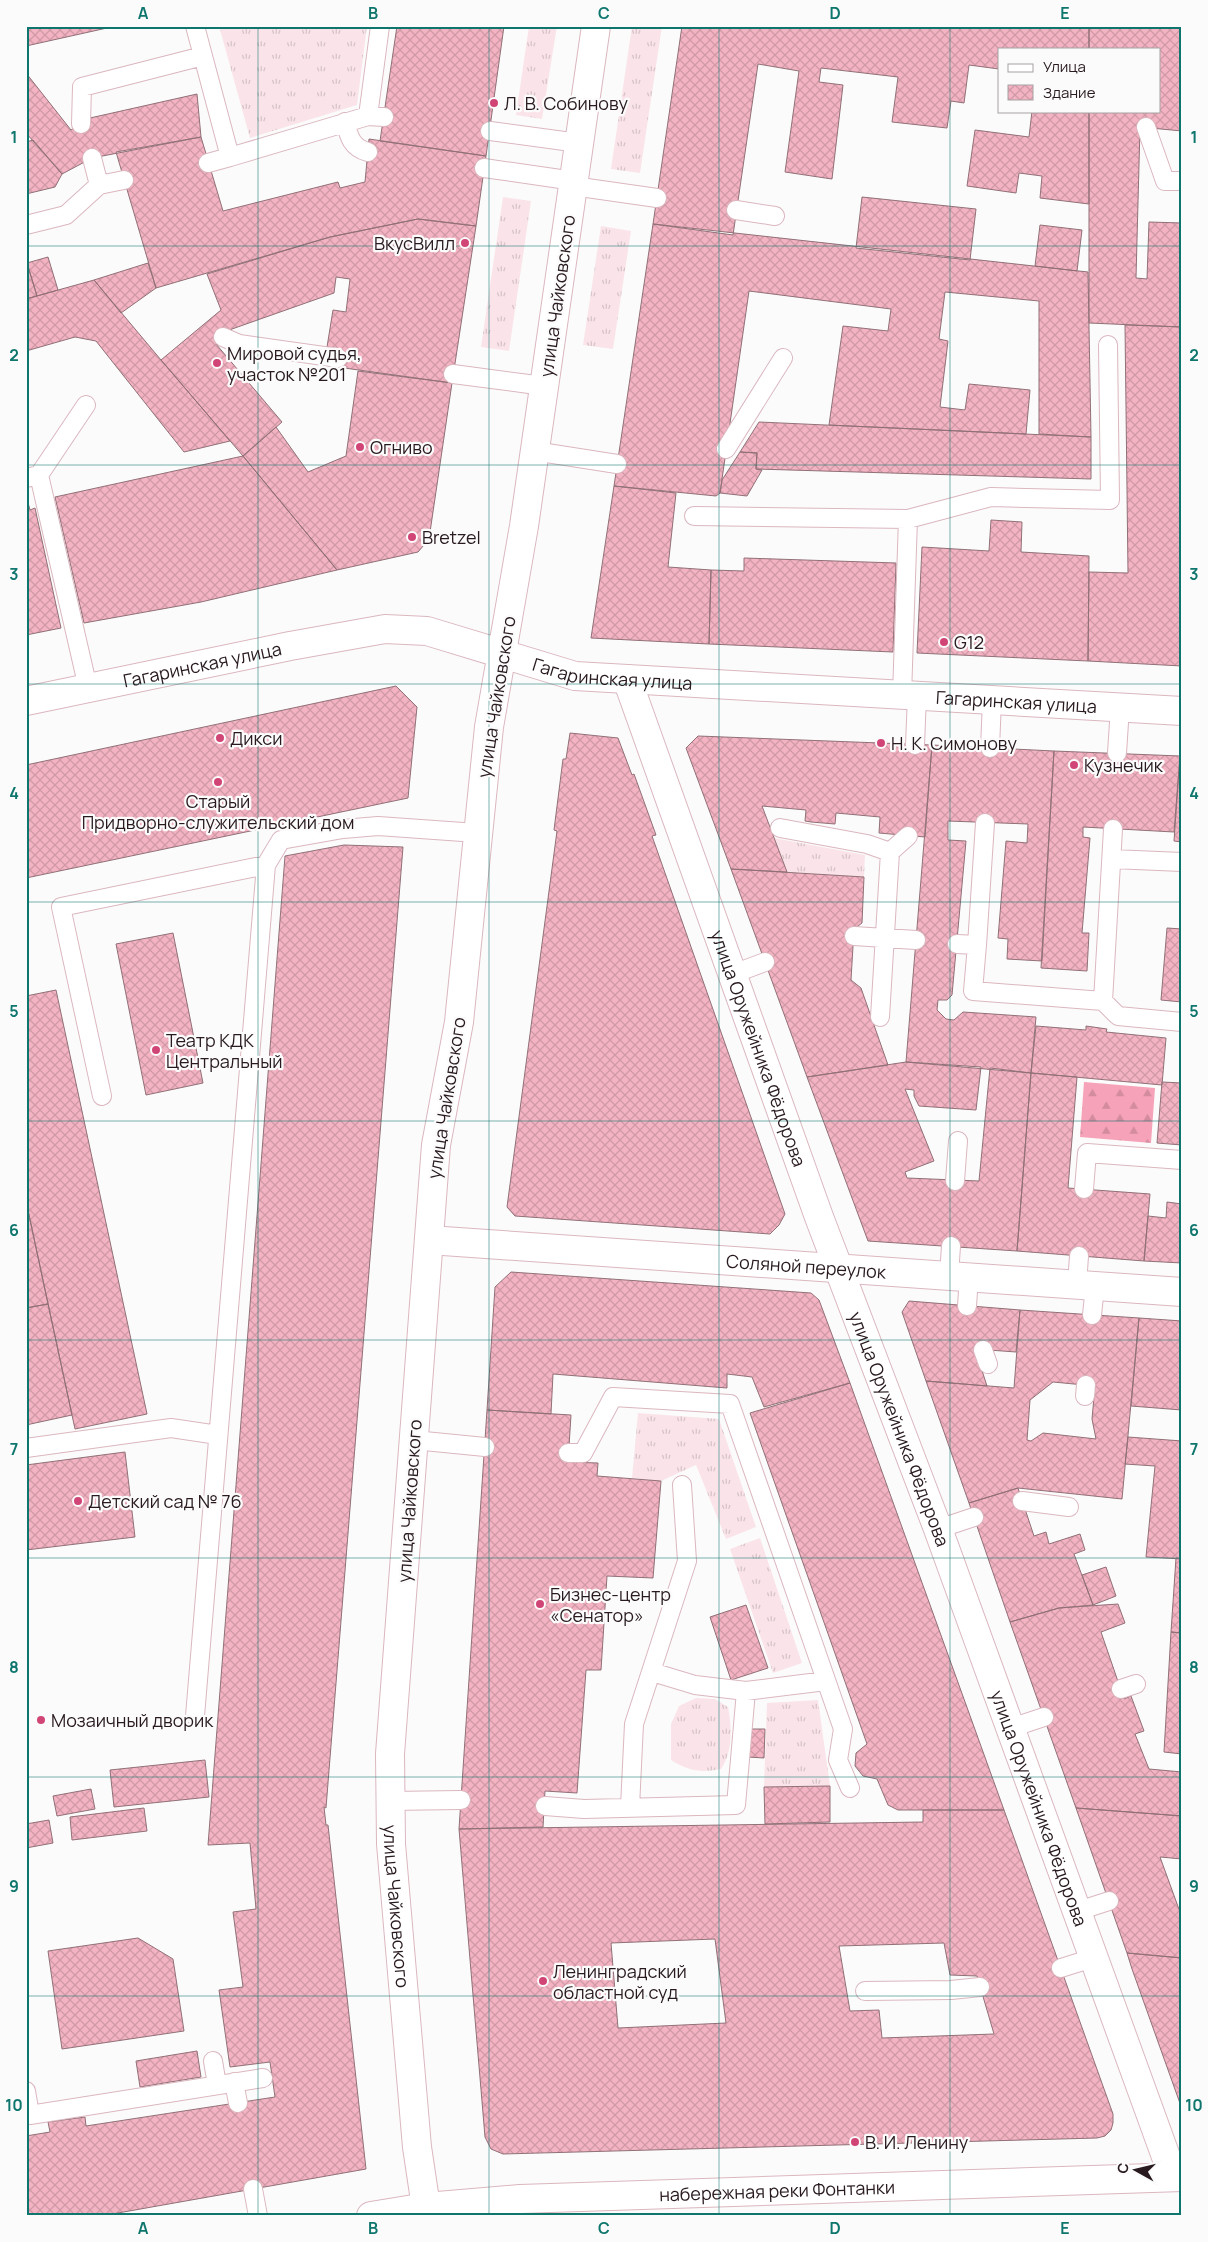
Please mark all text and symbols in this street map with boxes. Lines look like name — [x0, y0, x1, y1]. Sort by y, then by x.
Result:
text: A — [138, 2, 149, 24]
text: B — [368, 2, 378, 24]
text: C — [598, 2, 610, 24]
text: D — [829, 2, 841, 24]
text: E — [1060, 2, 1070, 24]
legend — [998, 48, 1160, 112]
text: Улица — [1043, 56, 1086, 77]
text: Здание — [1043, 82, 1096, 103]
place label: Л. В. Собинову — [504, 91, 629, 115]
marker: Л. В. Собинову — [488, 97, 500, 109]
text: 1 — [10, 126, 18, 148]
text: 1 — [1190, 126, 1198, 148]
street label: улица Чайковского — [534, 213, 580, 379]
place label: ВкусВилл — [374, 231, 455, 255]
marker: ВкусВилл — [459, 237, 471, 249]
place label: Мировой судья, участок №201 — [227, 341, 362, 386]
text: 2 — [9, 344, 19, 366]
text: 2 — [1189, 344, 1199, 366]
marker: Мировой судья, участок №201 — [211, 357, 223, 369]
place label: Огниво — [370, 435, 433, 459]
marker: Огниво — [354, 441, 366, 453]
place label: Bretzel — [422, 525, 481, 549]
marker: Bretzel — [406, 531, 418, 543]
text: 3 — [9, 563, 19, 585]
text: 3 — [1189, 563, 1199, 585]
street label: улица Чайковского — [471, 614, 521, 780]
place label: G12 — [954, 630, 984, 654]
street label: Гагаринская улица — [121, 636, 284, 692]
marker: G12 — [938, 636, 950, 648]
street label: Гагаринская улица — [530, 652, 693, 695]
street label: Гагаринская улица — [935, 685, 1098, 718]
place label: Дикси — [230, 726, 282, 750]
place label: Н. К. Симонову — [891, 731, 1017, 755]
marker: Дикси — [214, 732, 226, 744]
marker: Н. К. Симонову — [875, 737, 887, 749]
place label: Кузнечик — [1084, 753, 1164, 777]
marker: Кузнечик — [1068, 759, 1080, 771]
marker: Старый Придворно-служительский дом — [212, 776, 224, 788]
text: 4 — [9, 782, 19, 804]
text: 4 — [1189, 782, 1199, 804]
place label: Старый Придворно-служительский дом — [82, 789, 354, 834]
street label: улица Оружейника Фёдорова — [706, 927, 812, 1170]
text: 5 — [9, 1000, 19, 1022]
text: 5 — [1189, 1000, 1199, 1022]
street label: улица Чайковского — [421, 1015, 471, 1181]
place label: Театр КДК Центральный — [166, 1028, 282, 1073]
marker: Театр КДК Центральный — [150, 1044, 162, 1056]
text: 6 — [9, 1219, 19, 1241]
text: 6 — [1189, 1219, 1199, 1241]
street label: Соляной переулок — [726, 1249, 888, 1284]
street label: улица Оружейника Фёдорова — [844, 1308, 955, 1550]
street label: улица Чайковского — [391, 1419, 427, 1583]
text: 7 — [10, 1438, 18, 1460]
text: 7 — [1190, 1438, 1198, 1460]
place label: Детский сад № 76 — [88, 1489, 242, 1513]
marker: Детский сад № 76 — [72, 1495, 84, 1507]
place label: Бизнес-центр «Сенатор» — [550, 1582, 671, 1627]
marker: Бизнес-центр «Сенатор» — [534, 1598, 546, 1610]
text: 8 — [9, 1656, 19, 1678]
text: 8 — [1189, 1656, 1199, 1678]
street label: улица Оружейника Фёдорова — [985, 1687, 1093, 1929]
place label: Мозаичный дворик — [51, 1708, 214, 1732]
marker: Мозаичный дворик — [35, 1714, 47, 1726]
street label: улица Чайковского — [379, 1824, 415, 1989]
text: 9 — [9, 1875, 19, 1897]
text: 9 — [1189, 1875, 1199, 1897]
place label: Ленинградский областной суд — [553, 1959, 687, 2004]
marker: Ленинградский областной суд — [537, 1975, 549, 1987]
text: 10 — [5, 2094, 23, 2116]
text: 10 — [1185, 2094, 1203, 2116]
place label: В. И. Ленину — [865, 2130, 969, 2154]
marker: В. И. Ленину — [849, 2136, 861, 2148]
north arrow — [1110, 2144, 1160, 2194]
text: С — [1113, 2162, 1133, 2175]
street label: набережная реки Фонтанки — [659, 2175, 895, 2206]
text: A — [138, 2217, 149, 2239]
text: B — [368, 2217, 378, 2239]
text: C — [598, 2217, 610, 2239]
text: D — [829, 2217, 841, 2239]
text: E — [1060, 2217, 1070, 2239]

